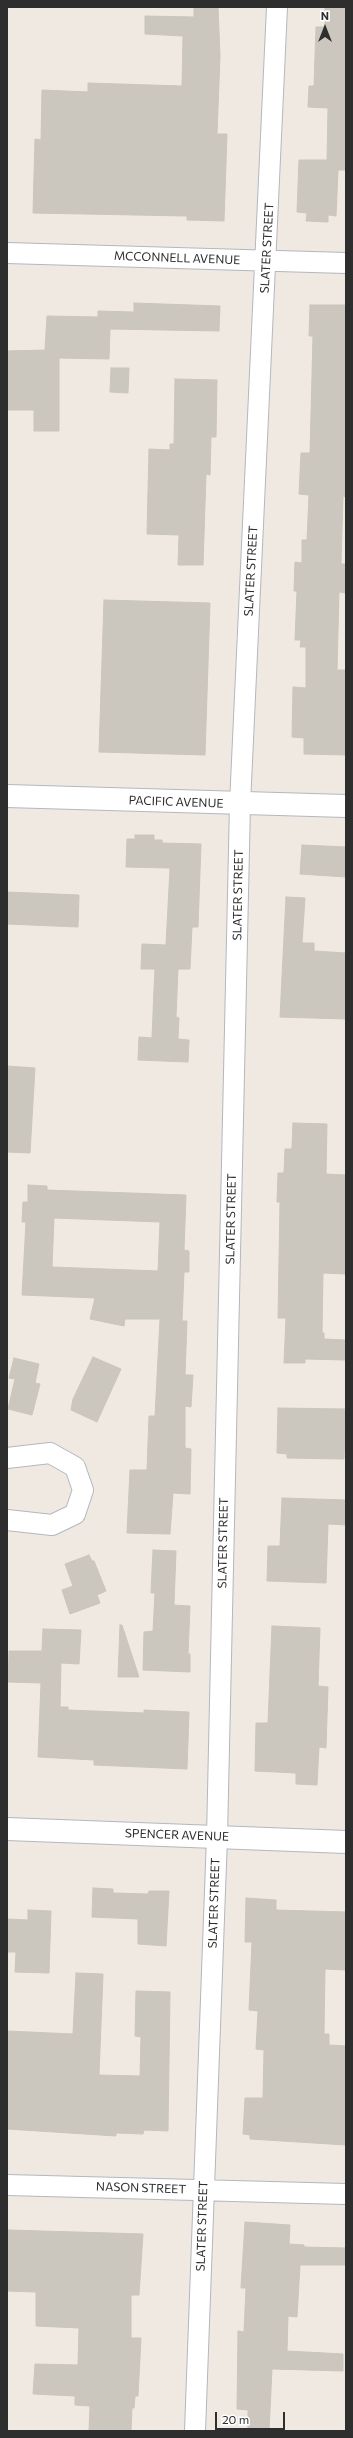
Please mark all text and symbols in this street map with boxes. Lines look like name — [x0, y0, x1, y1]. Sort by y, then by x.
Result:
north arrow — [305, 8, 345, 48]
text: N — [321, 9, 329, 22]
street label: SLATER STREET — [257, 202, 277, 294]
street label: MCCONNELL AVENUE — [114, 249, 240, 267]
street label: SLATER STREET — [241, 525, 261, 617]
street label: PACIFIC AVENUE — [128, 793, 224, 811]
street label: SLATER STREET — [230, 849, 246, 941]
street label: SLATER STREET — [223, 1173, 239, 1265]
street label: SLATER STREET — [215, 1497, 231, 1589]
street label: SPENCER AVENUE — [125, 1826, 229, 1844]
street label: SLATER STREET — [205, 1857, 223, 1949]
street label: NASON STREET — [96, 2179, 186, 2197]
street label: SLATER STREET — [193, 2180, 211, 2272]
scale bar — [217, 2404, 287, 2430]
text: 20 m — [222, 2412, 249, 2426]

